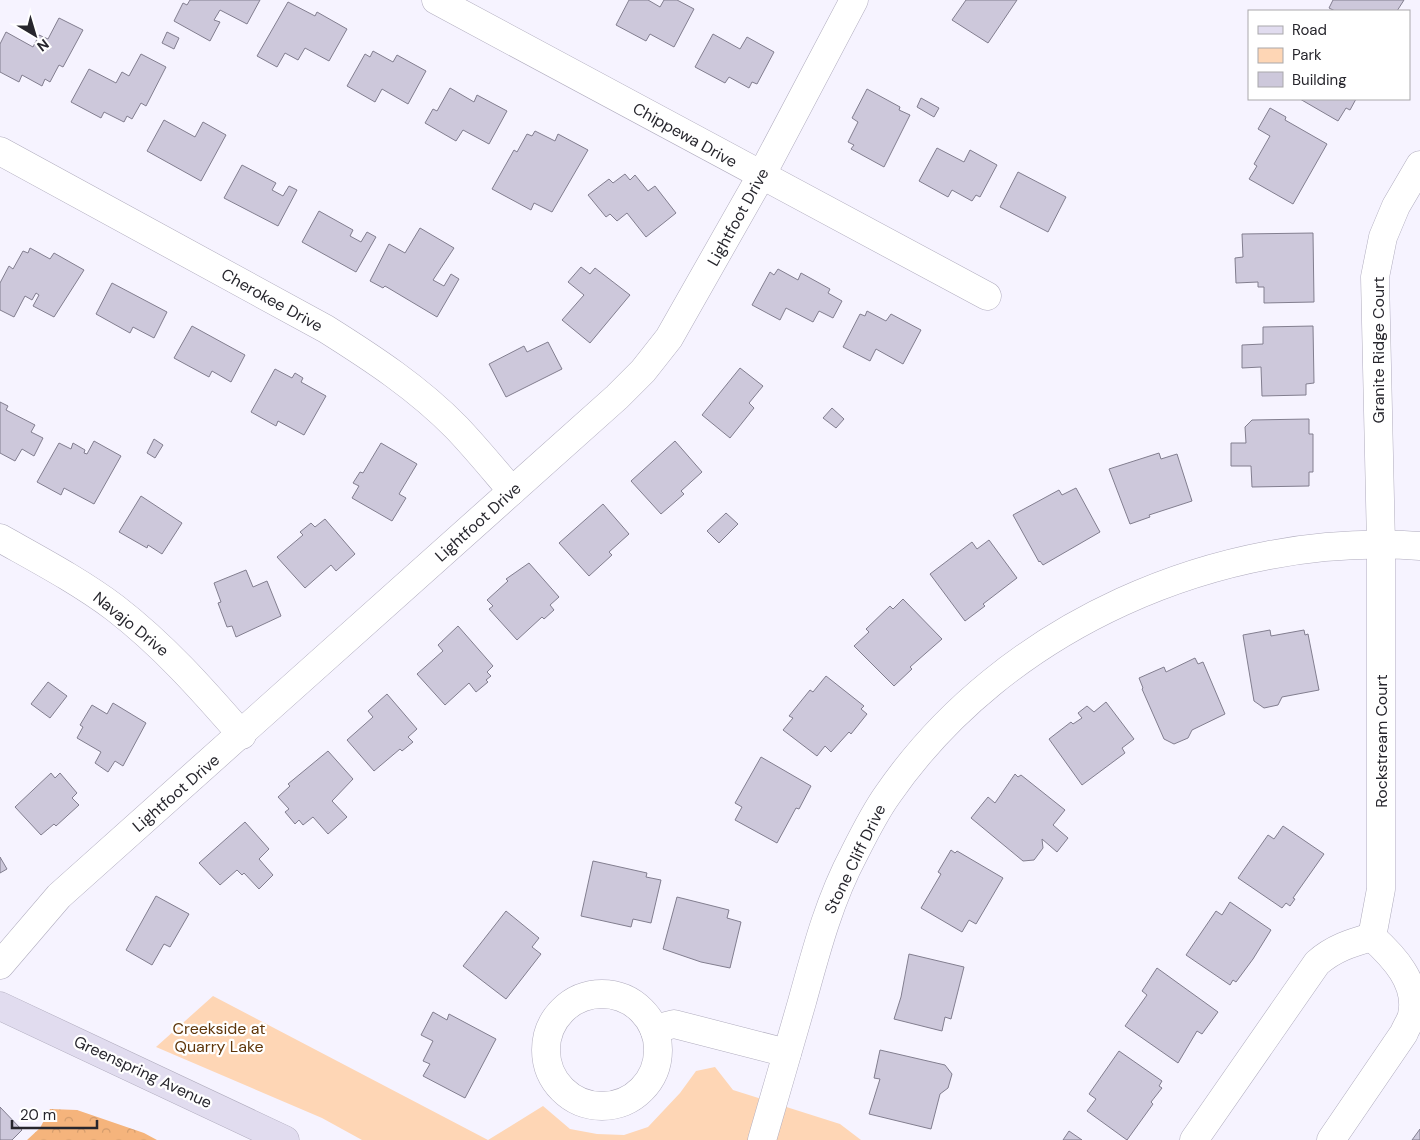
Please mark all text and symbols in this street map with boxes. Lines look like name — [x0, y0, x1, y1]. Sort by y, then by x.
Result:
north arrow — [10, 10, 60, 60]
legend — [1248, 10, 1410, 100]
text: Road — [1292, 20, 1327, 40]
text: N — [33, 35, 53, 55]
text: Park — [1292, 45, 1322, 65]
text: Building — [1292, 70, 1347, 90]
street label: Chippewa Drive — [629, 98, 741, 172]
street label: Lightfoot Drive — [702, 164, 774, 270]
street label: Cherokee Drive — [218, 264, 326, 336]
street label: Granite Ridge Court — [1368, 277, 1389, 423]
street label: Lightfoot Drive — [431, 478, 525, 566]
street label: Navajo Drive — [89, 587, 173, 661]
street label: Rockstream Court — [1371, 674, 1392, 808]
street label: Lightfoot Drive — [128, 749, 224, 837]
street label: Stone Cliff Drive — [819, 801, 891, 917]
park label: Creekside at Quarry Lake — [173, 1018, 265, 1057]
street label: Greenspring Avenue — [71, 1031, 215, 1113]
scale bar — [12, 1098, 98, 1130]
text: 20 m — [20, 1105, 56, 1125]

